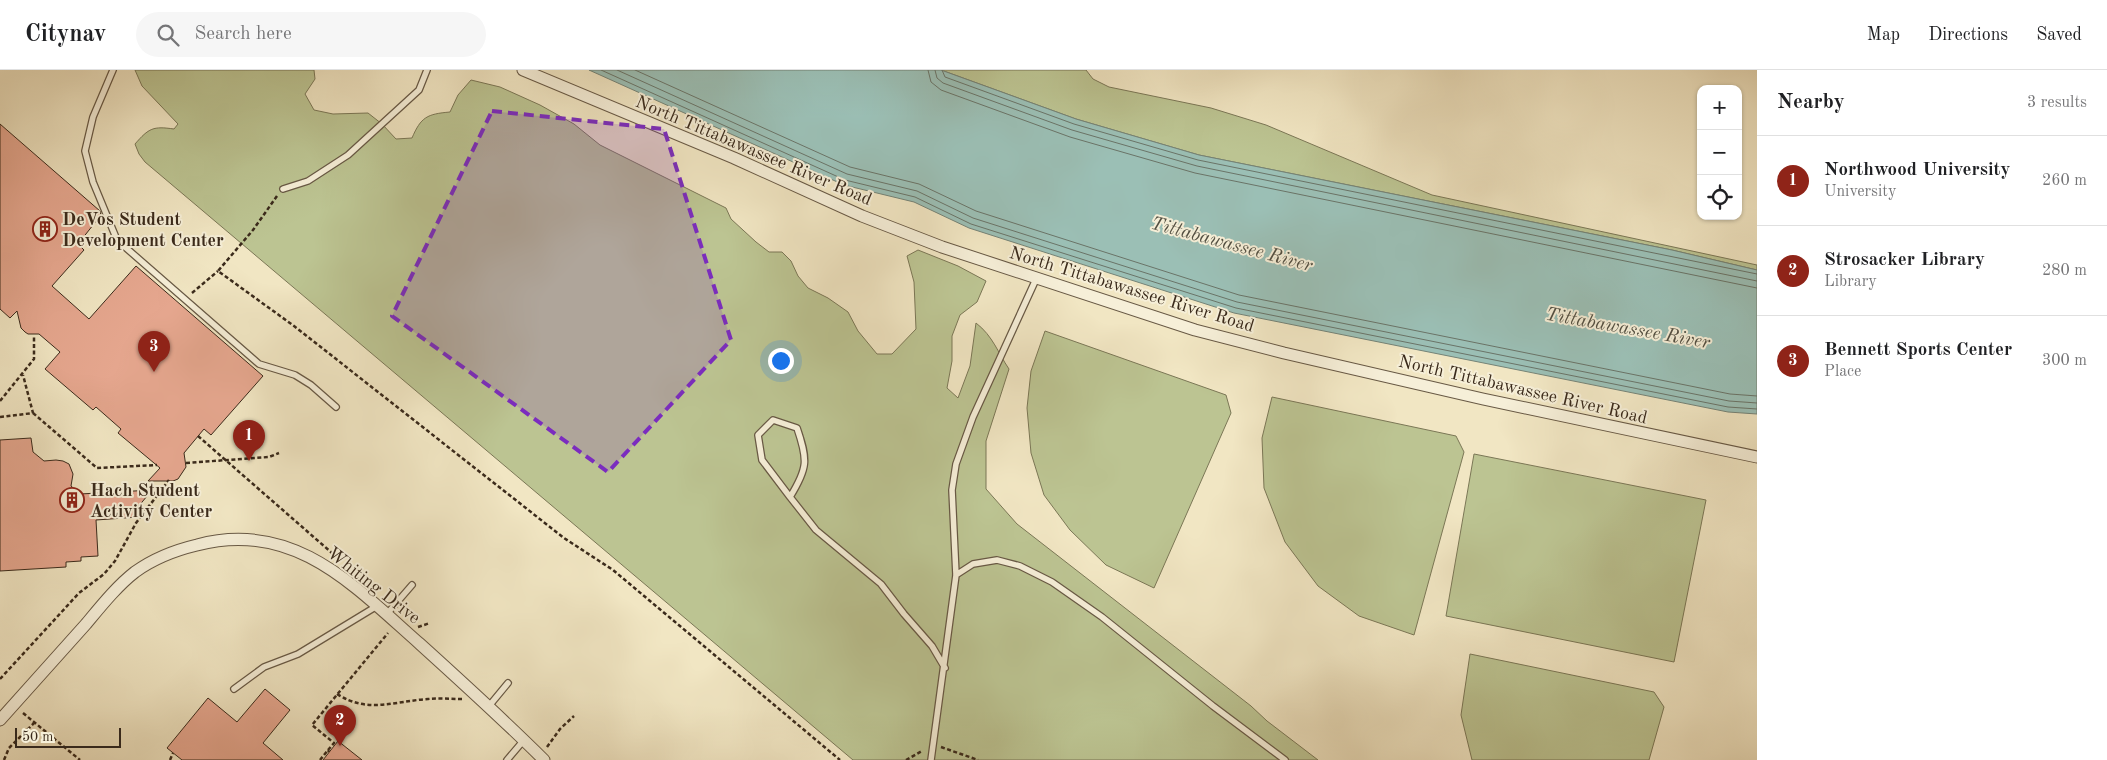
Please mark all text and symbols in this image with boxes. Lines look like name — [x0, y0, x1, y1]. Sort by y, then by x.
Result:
search box — [136, 12, 486, 57]
icon: search — [154, 21, 182, 49]
text: Citynav — [25, 23, 106, 47]
text: Search here — [194, 25, 292, 44]
text: Map — [1867, 26, 1900, 44]
text: Directions — [1928, 26, 2008, 44]
text: Saved — [2036, 26, 2082, 44]
map controls — [1697, 85, 1742, 220]
button: + — [1697, 85, 1742, 130]
text: Nearby — [1777, 92, 1845, 113]
street label: North Tittabawassee River Road — [633, 93, 874, 209]
text: 3 results — [2027, 95, 2087, 111]
button: − — [1697, 130, 1742, 175]
text: Northwood University — [1824, 161, 2010, 180]
text: 1 — [1788, 173, 1798, 189]
text: 260 m — [2042, 173, 2087, 189]
button: locate — [1697, 175, 1742, 220]
text: University — [1824, 184, 1896, 200]
place label: DeVos Student Development Center — [62, 211, 224, 250]
water label: Tittabawassee River — [1148, 215, 1315, 276]
building icon: DeVos Student Development Center — [32, 216, 58, 242]
street label: North Tittabawassee River Road — [1007, 244, 1256, 336]
text: Strosacker Library — [1824, 251, 1985, 270]
text: 2 — [1788, 263, 1798, 279]
text: 280 m — [2042, 263, 2087, 279]
text: Library — [1824, 274, 1877, 290]
water label: Tittabawassee River — [1544, 306, 1712, 353]
pin: 3 — [138, 331, 170, 372]
text: Bennett Sports Center — [1824, 341, 2012, 360]
your location — [768, 348, 794, 374]
street label: North Tittabawassee River Road — [1397, 353, 1649, 427]
text: 3 — [1788, 353, 1798, 369]
text: 300 m — [2042, 353, 2087, 369]
text: Place — [1824, 364, 1861, 380]
pin: 1 — [233, 420, 265, 461]
place label: Hach Student Activity Center — [90, 482, 213, 521]
building icon: Hach Student Activity Center — [59, 487, 85, 513]
street label: Whiting Drive — [323, 544, 423, 628]
pin: 2 — [324, 705, 356, 746]
scale bar — [15, 725, 121, 748]
text: 50 m — [22, 730, 53, 744]

